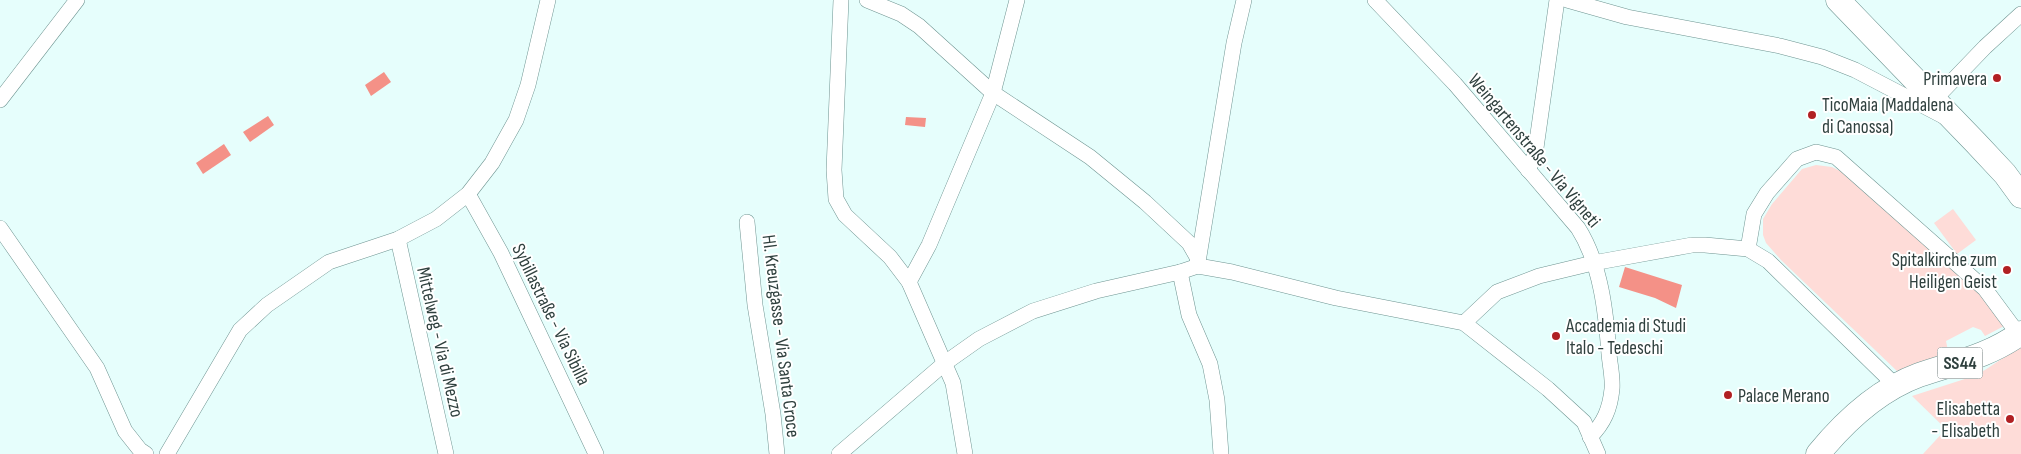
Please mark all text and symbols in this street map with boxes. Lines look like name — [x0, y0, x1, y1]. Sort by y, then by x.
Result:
place label: Primavera — [1923, 68, 1987, 91]
street label: Weingartenstraße - Via Vigneti — [1463, 69, 1605, 233]
marker: Primavera — [1991, 72, 2003, 84]
place label: TicoMaia (Maddalena di Canossa) — [1822, 94, 1954, 139]
marker: TicoMaia (Maddalena di Canossa) — [1806, 109, 1818, 121]
street label: Hl. Kreuzgasse - Via Santa Croce — [757, 233, 804, 439]
street label: Sybillastraße - Via Sibilla — [506, 240, 595, 389]
place label: Spitalkirche zum Heiligen Geist — [1892, 249, 1997, 294]
marker: Spitalkirche zum Heiligen Geist — [2001, 264, 2013, 276]
street label: Mittelweg - Via di Mezzo — [411, 265, 468, 420]
place label: Accademia di Studi Italo - Tedeschi — [1565, 315, 1686, 360]
marker: Accademia di Studi Italo - Tedeschi — [1550, 330, 1562, 342]
road number: SS44 — [1938, 348, 1982, 378]
place label: Palace Merano — [1738, 385, 1830, 408]
marker: Palace Merano — [1722, 389, 1734, 401]
place label: Elisabetta - Elisabeth — [1931, 398, 2000, 443]
marker: Elisabetta - Elisabeth — [2004, 413, 2016, 425]

